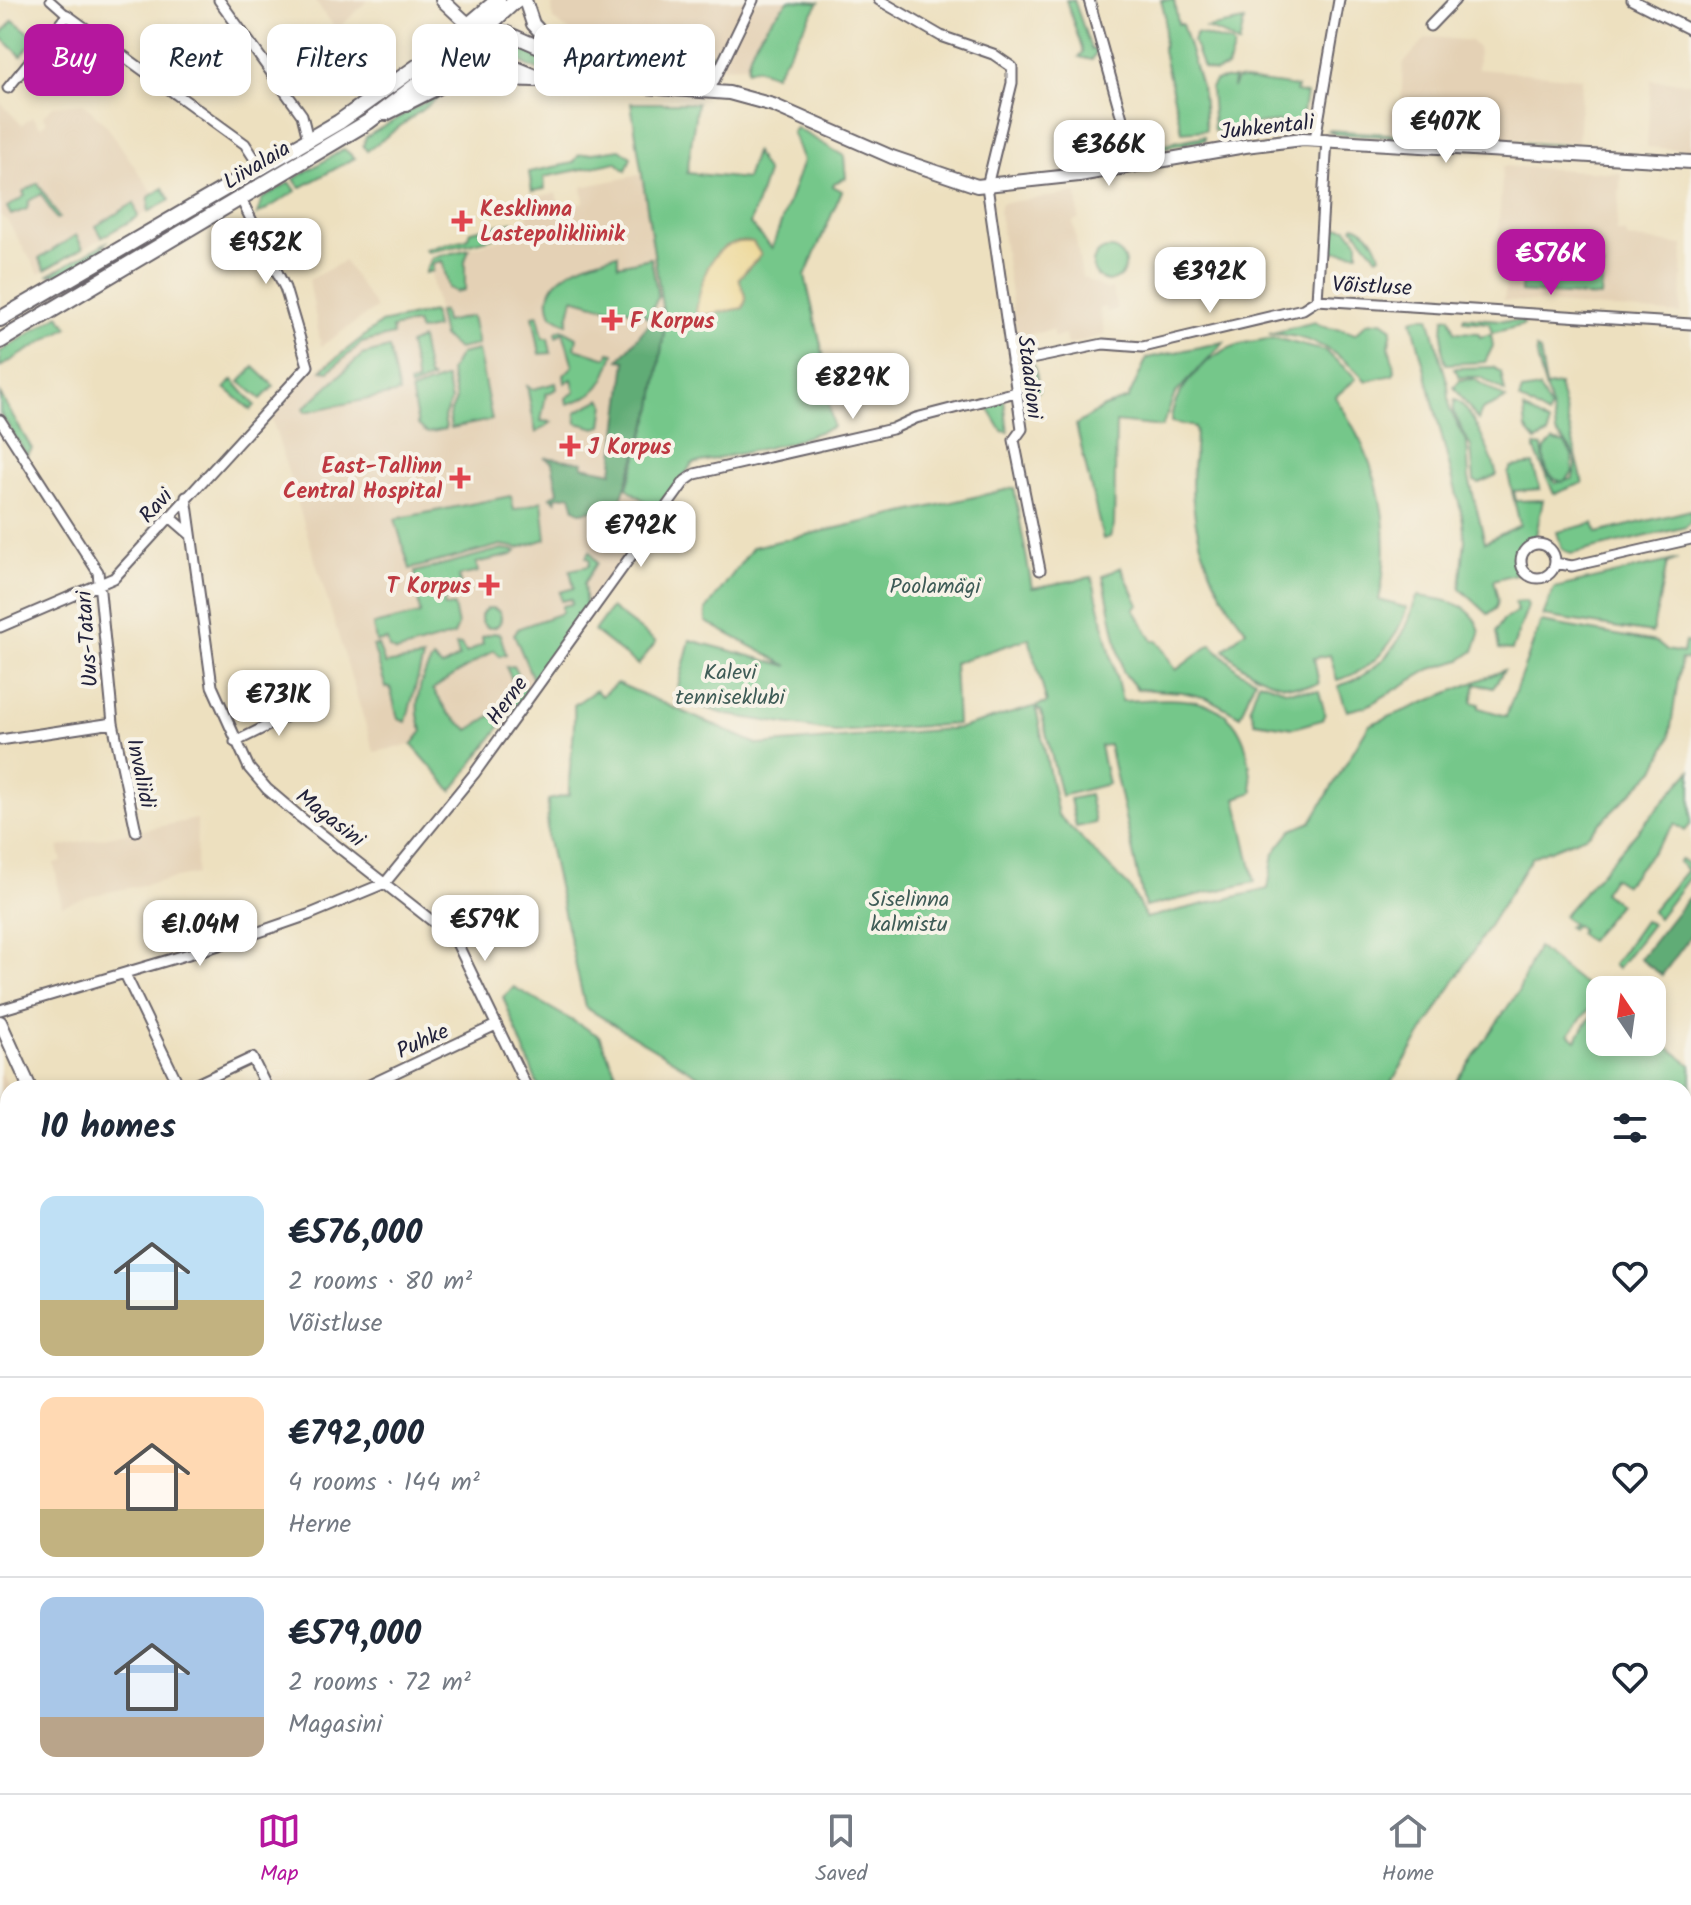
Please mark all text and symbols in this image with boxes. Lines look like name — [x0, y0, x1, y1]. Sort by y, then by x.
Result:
chip: Buy — [24, 24, 124, 96]
chip: Rent — [140, 24, 251, 96]
chip: Filters — [267, 24, 396, 96]
chip: New — [412, 24, 518, 96]
chip: Apartment — [534, 24, 715, 96]
pin: €407K — [1390, 97, 1502, 165]
text: €407K — [1410, 102, 1482, 144]
street label: Juhkentali — [1219, 106, 1317, 151]
pin: €366K — [1053, 120, 1165, 188]
text: €366K — [1072, 125, 1146, 167]
street label: Liivalaia — [217, 132, 298, 200]
place label: Kesklinna Lastepolikliinik — [480, 193, 626, 253]
marker: Kesklinna Lastepolikliinik — [451, 210, 473, 232]
pin: €952K — [210, 218, 322, 286]
text: €952K — [229, 223, 303, 265]
pin: €576K — [1495, 229, 1607, 297]
text: €576K — [1515, 234, 1587, 276]
pin: €392K — [1154, 247, 1266, 315]
text: €392K — [1173, 252, 1247, 294]
street label: Võistluse — [1331, 268, 1413, 307]
place label: F Korpus — [630, 305, 715, 340]
marker: F Korpus — [601, 309, 623, 331]
street label: Staadioni — [1006, 333, 1051, 422]
pin: €829K — [797, 353, 909, 421]
text: €829K — [815, 358, 891, 400]
place label: J Korpus — [588, 431, 672, 466]
marker: J Korpus — [559, 435, 581, 457]
place label: East-Tallinn Central Hospital — [283, 450, 442, 510]
marker: East-Tallinn Central Hospital — [449, 467, 471, 489]
street label: Ravi — [131, 480, 183, 532]
pin: €792K — [585, 501, 697, 569]
text: €792K — [605, 506, 677, 548]
place label: T Korpus — [387, 570, 472, 605]
park label: Poolamägi — [889, 570, 981, 605]
marker: T Korpus — [478, 574, 500, 596]
street label: Uus-Tatari — [68, 589, 109, 688]
park label: Kalevi tenniseklubi — [675, 656, 785, 716]
street label: Herne — [478, 669, 538, 733]
pin: €731K — [223, 670, 335, 738]
text: €731K — [246, 675, 312, 717]
street label: Invaliidi — [115, 736, 164, 812]
street label: Magasini — [287, 781, 372, 858]
park label: Siselinna kalmistu — [869, 883, 949, 943]
pin: €579K — [429, 895, 541, 963]
pin: €1.04M — [135, 900, 265, 968]
text: €579K — [450, 900, 520, 942]
text: €1.04M — [161, 905, 239, 947]
north arrow — [1586, 976, 1666, 1056]
map controls — [1586, 976, 1666, 1056]
street label: Puhke — [391, 1015, 455, 1070]
text: 10 homes — [40, 1101, 176, 1155]
icon: filters — [1608, 1106, 1652, 1150]
text: €576,000 — [288, 1207, 422, 1261]
icon: home — [104, 1228, 200, 1324]
icon: heart — [1608, 1254, 1652, 1298]
text: 2 rooms · 80 m² — [288, 1261, 472, 1303]
text: Võistluse — [288, 1303, 383, 1345]
text: €792,000 — [288, 1408, 424, 1462]
icon: home — [104, 1429, 200, 1525]
icon: heart — [1608, 1455, 1652, 1499]
text: 4 rooms · 144 m² — [288, 1462, 480, 1504]
text: Herne — [288, 1504, 351, 1546]
text: €579,000 — [288, 1608, 421, 1662]
icon: home — [104, 1629, 200, 1725]
icon: heart — [1608, 1655, 1652, 1699]
text: 2 rooms · 72 m² — [288, 1662, 471, 1704]
text: Magasini — [288, 1704, 383, 1746]
tab: Map — [257, 1809, 301, 1892]
tab: Saved — [815, 1809, 868, 1892]
tab: Home — [1382, 1809, 1434, 1892]

